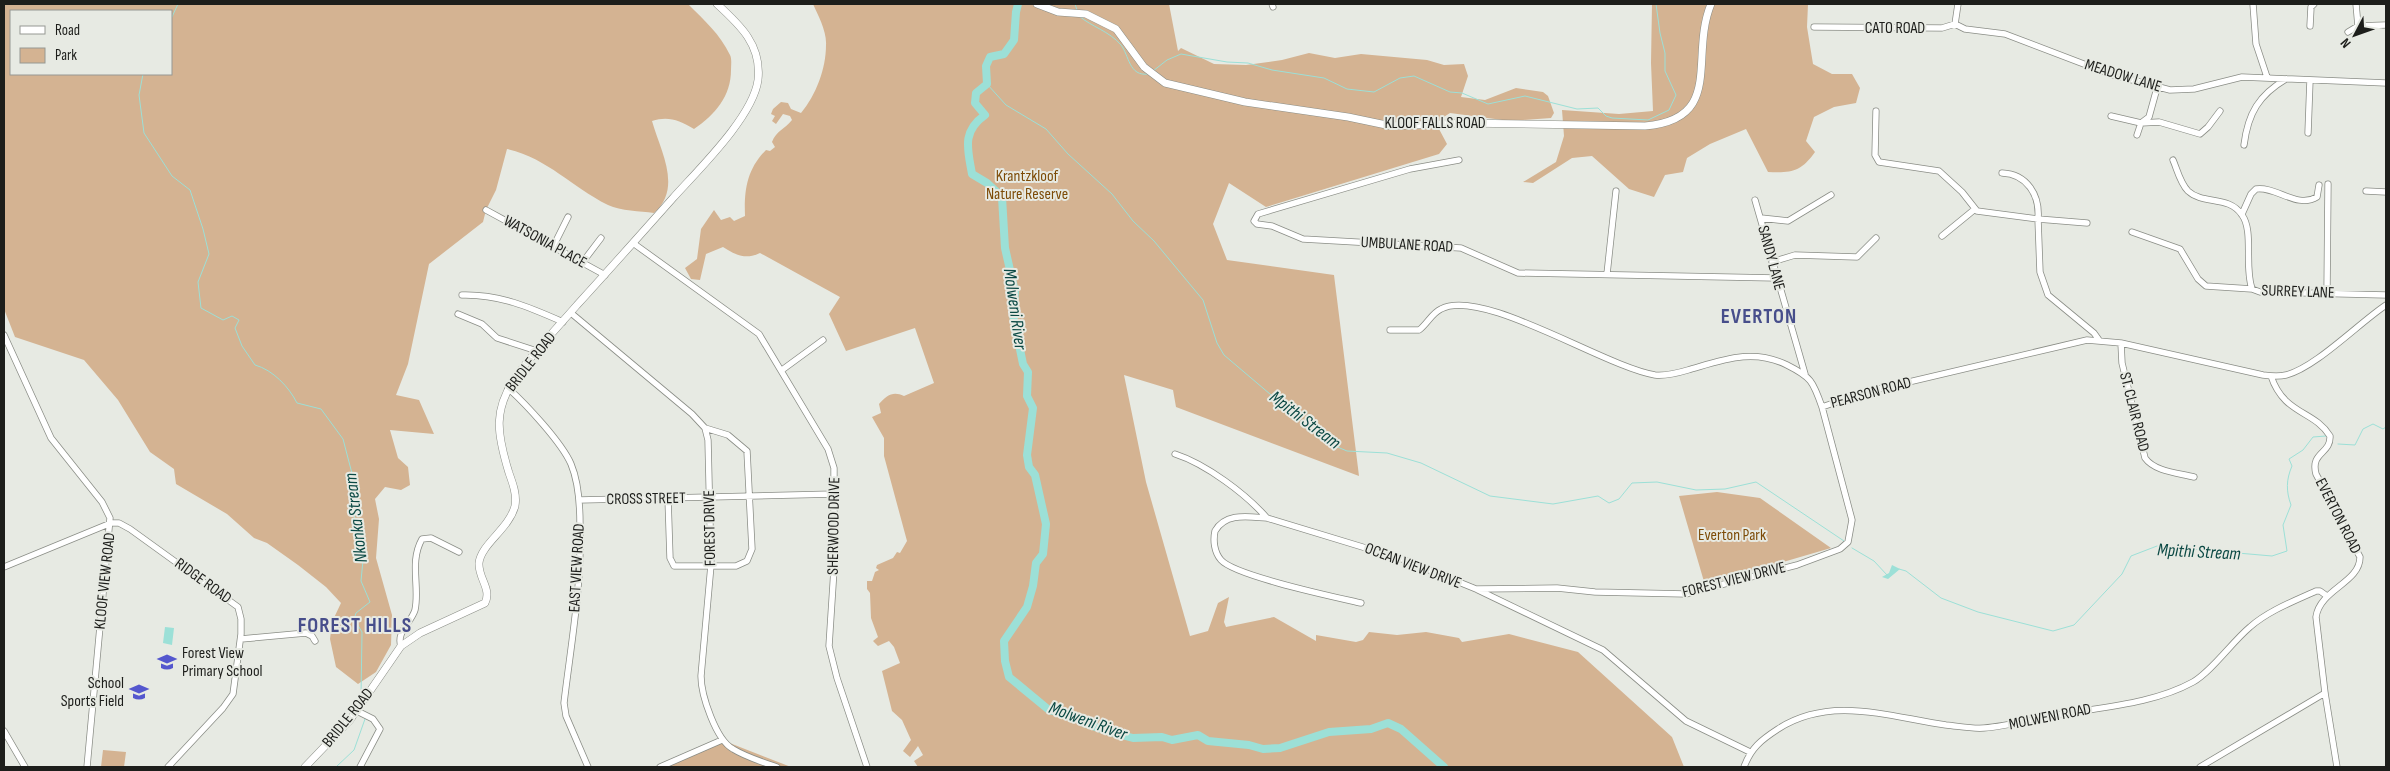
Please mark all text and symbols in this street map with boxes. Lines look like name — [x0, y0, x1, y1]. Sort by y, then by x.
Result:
legend — [10, 10, 172, 75]
north arrow — [2330, 10, 2380, 60]
street label: CATO ROAD — [1865, 19, 1925, 38]
text: Road — [55, 21, 80, 40]
text: N — [2337, 35, 2354, 52]
text: Park — [55, 46, 77, 65]
street label: MEADOW LANE — [2082, 55, 2164, 97]
street label: KLOOF FALLS ROAD — [1384, 114, 1486, 133]
park label: Krantzkloof Nature Reserve — [986, 167, 1068, 204]
street label: WATSONIA PLACE — [500, 211, 590, 273]
street label: SANDY LANE — [1753, 224, 1789, 292]
street label: UMBULANE ROAD — [1360, 233, 1454, 257]
water label: Molweni River — [999, 267, 1031, 352]
street label: SURREY LANE — [2261, 281, 2335, 303]
district label: EVERTON — [1721, 304, 1797, 329]
street label: BRIDLE ROAD — [502, 328, 560, 396]
street label: ST. CLAIR ROAD — [2115, 370, 2153, 454]
street label: PEARSON ROAD — [1829, 373, 1914, 413]
water label: Mpithi Stream — [1265, 387, 1345, 453]
water label: Nkonka Stream — [340, 472, 372, 564]
street label: EVERTON ROAD — [2311, 475, 2365, 557]
street label: SHERWOOD DRIVE — [824, 477, 844, 575]
street label: CROSS STREET — [606, 489, 686, 509]
street label: FOREST DRIVE — [700, 490, 720, 566]
street label: EAST VIEW ROAD — [565, 523, 589, 613]
park label: Everton Park — [1698, 526, 1766, 545]
street label: KLOOF VIEW ROAD — [90, 532, 120, 630]
street label: OCEAN VIEW DRIVE — [1362, 539, 1464, 593]
water label: Mpithi Stream — [2157, 539, 2241, 565]
street label: RIDGE ROAD — [171, 554, 235, 608]
street label: FOREST VIEW DRIVE — [1680, 558, 1788, 602]
district label: FOREST HILLS — [298, 613, 412, 638]
place label: Forest View Primary School — [182, 644, 263, 681]
school or university icon: Forest View Primary School — [156, 651, 178, 673]
place label: School Sports Field — [61, 674, 124, 711]
school or university icon: School Sports Field — [128, 681, 150, 703]
street label: BRIDLE ROAD — [318, 685, 378, 751]
water label: Molweni River — [1046, 697, 1131, 745]
street label: MOLWENI ROAD — [2007, 700, 2093, 734]

